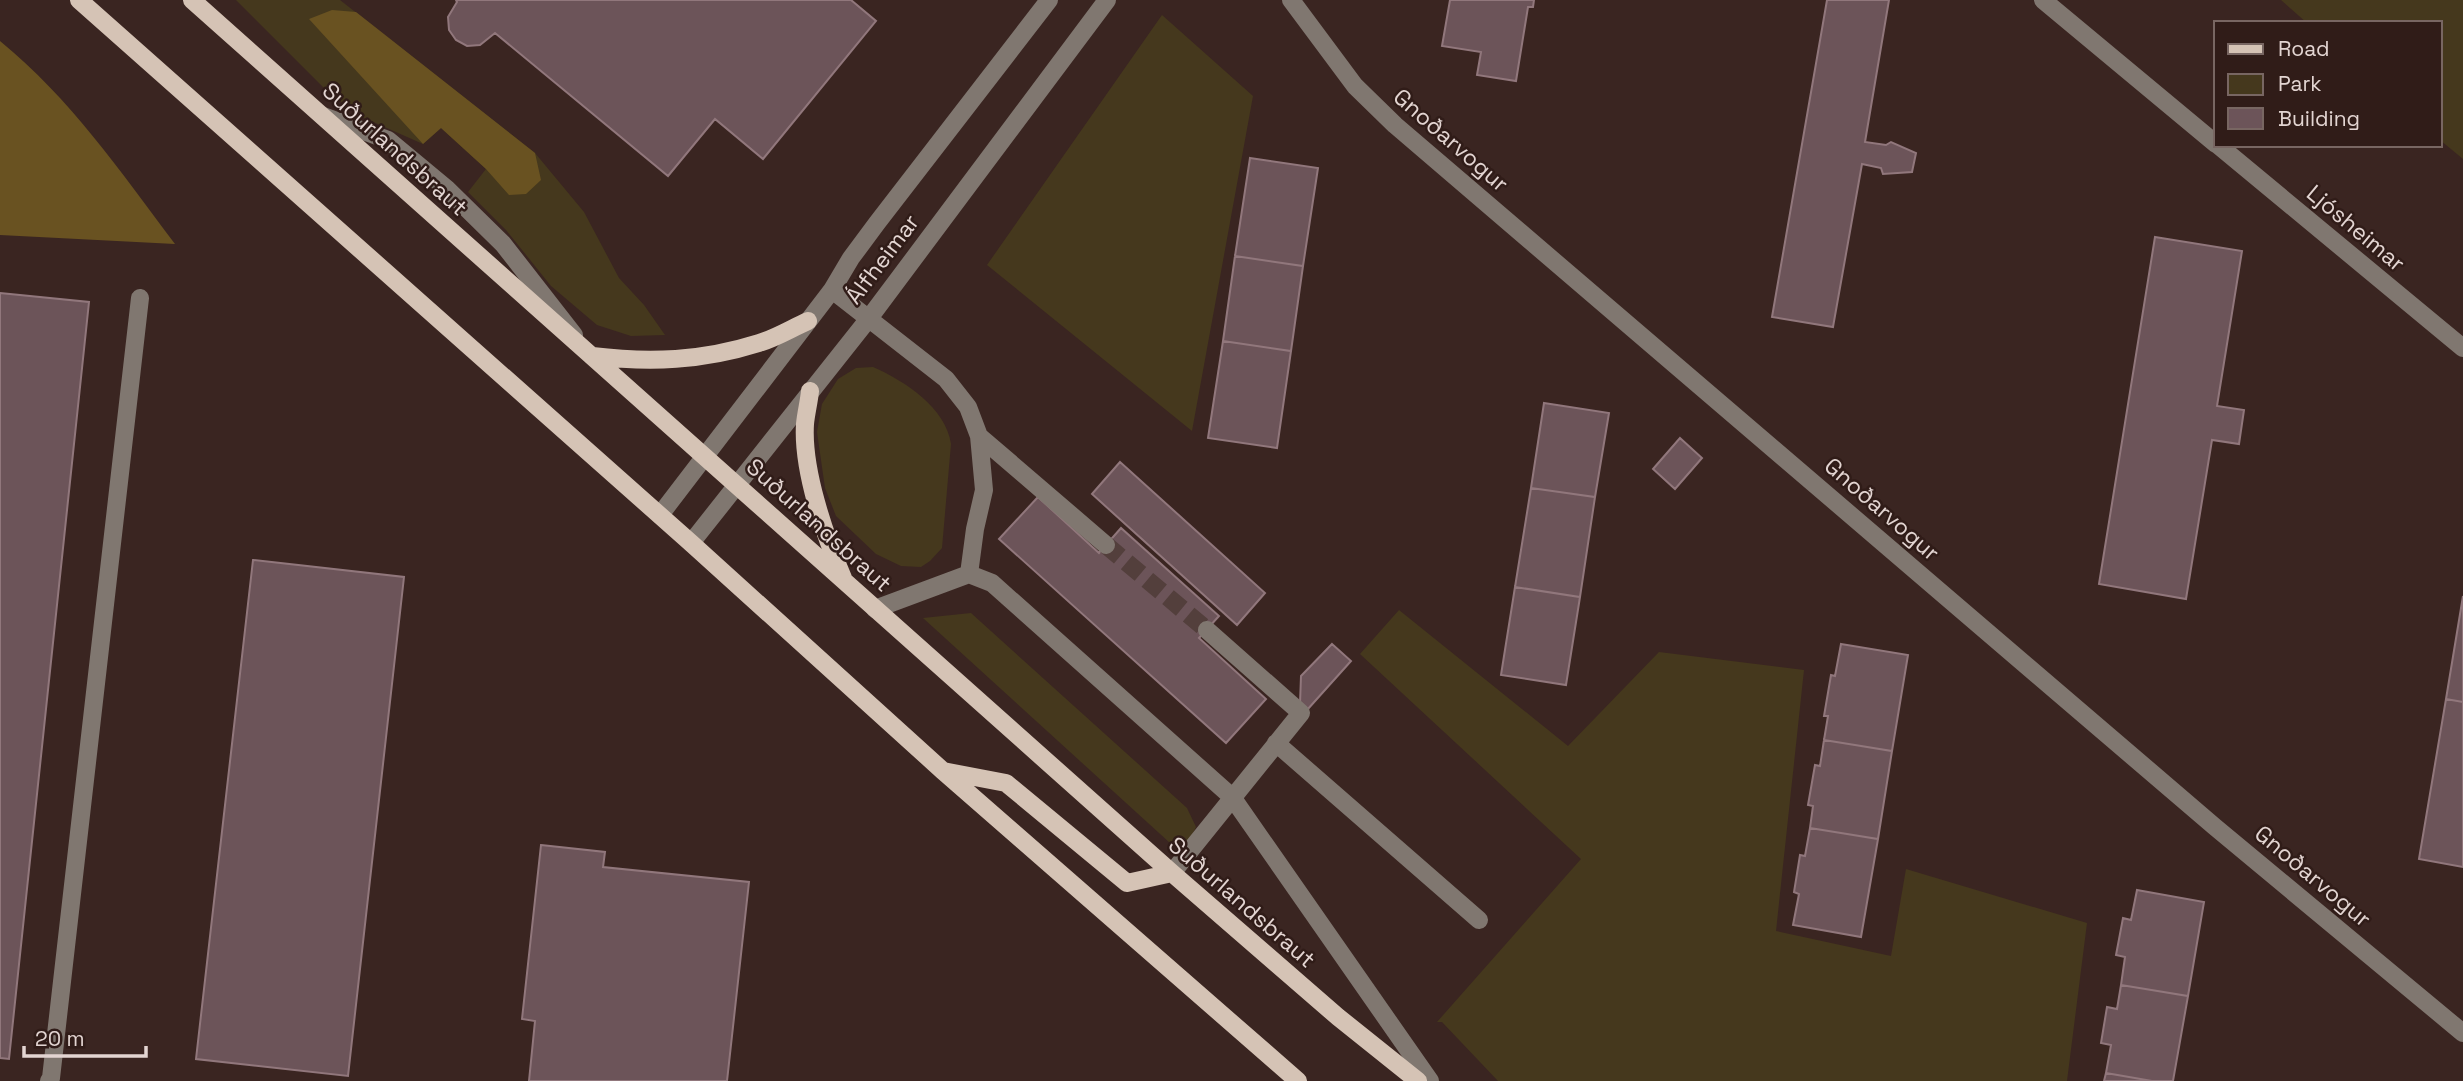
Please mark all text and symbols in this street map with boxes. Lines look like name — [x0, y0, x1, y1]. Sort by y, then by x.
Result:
legend — [2214, 21, 2442, 147]
text: Road — [2278, 35, 2330, 62]
text: Park — [2278, 70, 2322, 97]
street label: Suðurlandsbraut — [316, 76, 474, 222]
street label: Gnoðarvogur — [1387, 82, 1515, 198]
text: Building — [2278, 105, 2360, 132]
street label: Ljósheimar — [2301, 178, 2411, 278]
street label: Álfheimar — [838, 208, 926, 310]
street label: Gnoðarvogur — [1818, 451, 1946, 567]
street label: Suðurlandsbraut — [740, 452, 898, 598]
street label: Gnoðarvogur — [2249, 818, 2377, 934]
street label: Suðurlandsbraut — [1162, 830, 1322, 974]
scale bar — [24, 1014, 147, 1058]
text: 20 m — [35, 1025, 85, 1052]

